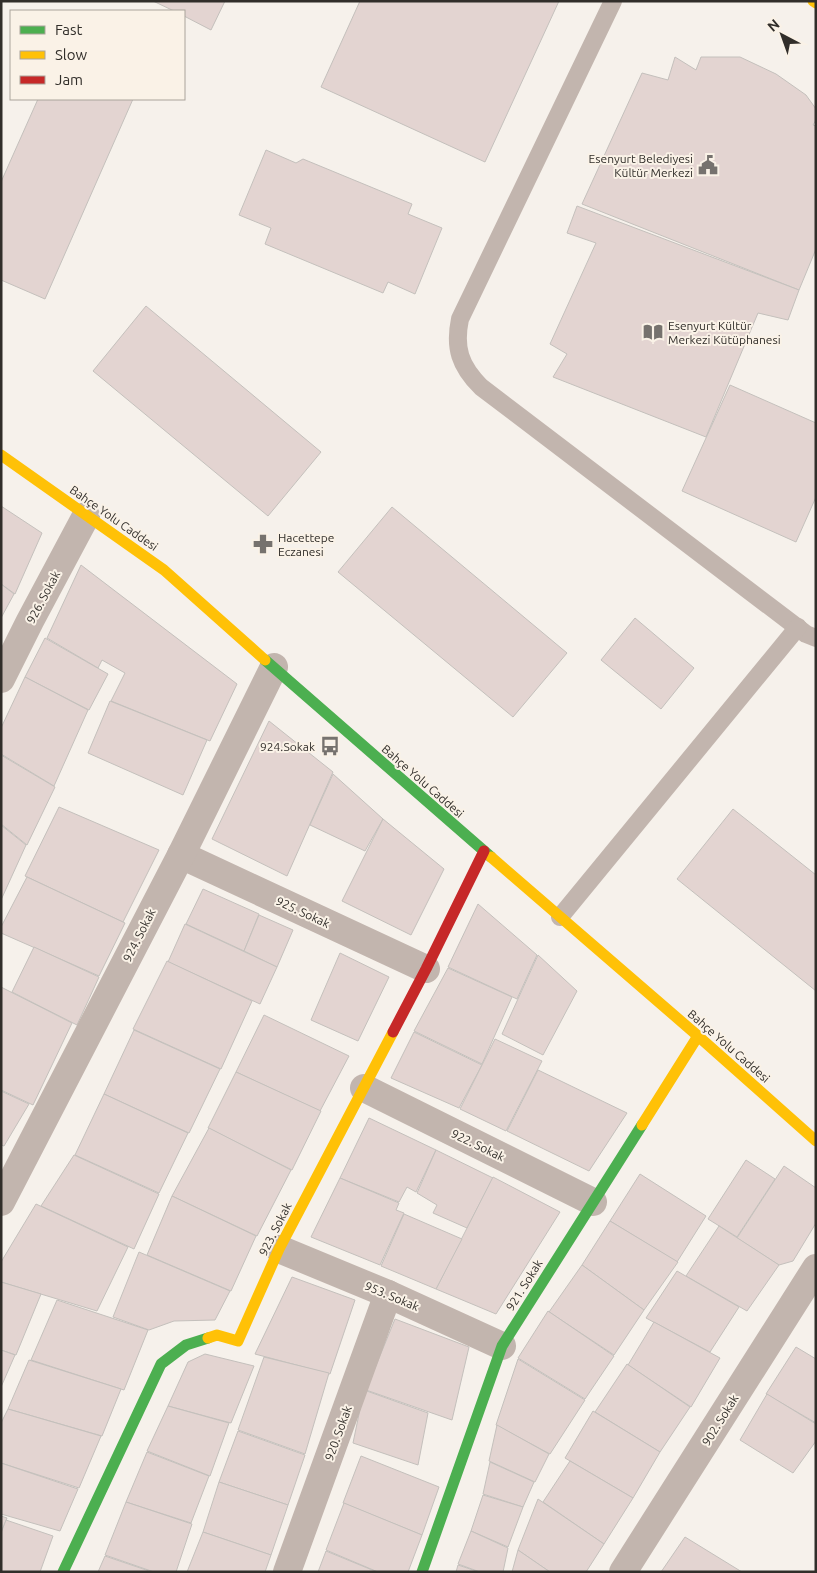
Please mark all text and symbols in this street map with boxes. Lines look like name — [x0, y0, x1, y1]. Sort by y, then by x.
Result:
legend — [10, 10, 185, 100]
north arrow — [757, 10, 807, 60]
text: N — [764, 16, 783, 35]
text: Fast — [55, 21, 83, 38]
text: Slow — [55, 46, 88, 63]
text: Jam — [55, 71, 83, 88]
place label: Esenyurt Belediyesi Kültür Merkezi — [589, 152, 693, 179]
public building icon: Esenyurt Belediyesi Kültür Merkezi — [697, 154, 719, 176]
place label: Esenyurt Kültür Merkezi Kütüphanesi — [668, 319, 781, 346]
library icon: Esenyurt Kültür Merkezi Kütüphanesi — [642, 321, 664, 343]
street label: Bahçe Yolu Caddesi — [68, 483, 160, 553]
place label: Hacettepe Eczanesi — [278, 531, 334, 558]
pharmacy icon: Hacettepe Eczanesi — [252, 533, 274, 555]
street label: 926. Sokak — [24, 569, 62, 625]
bus stop icon: 924.Sokak — [319, 735, 341, 757]
place label: 924.Sokak — [260, 740, 315, 753]
street label: Bahçe Yolu Caddesi — [379, 742, 467, 820]
street label: 925. Sokak — [274, 894, 332, 930]
street label: 924. Sokak — [120, 906, 158, 964]
street label: Bahçe Yolu Caddesi — [685, 1007, 773, 1085]
street label: 922. Sokak — [449, 1127, 507, 1163]
street label: 923. Sokak — [256, 1200, 294, 1258]
street label: 921. Sokak — [503, 1257, 545, 1313]
street label: 953. Sokak — [363, 1279, 421, 1313]
street label: 902. Sokak — [699, 1392, 741, 1448]
street label: 920. Sokak — [322, 1404, 354, 1462]

